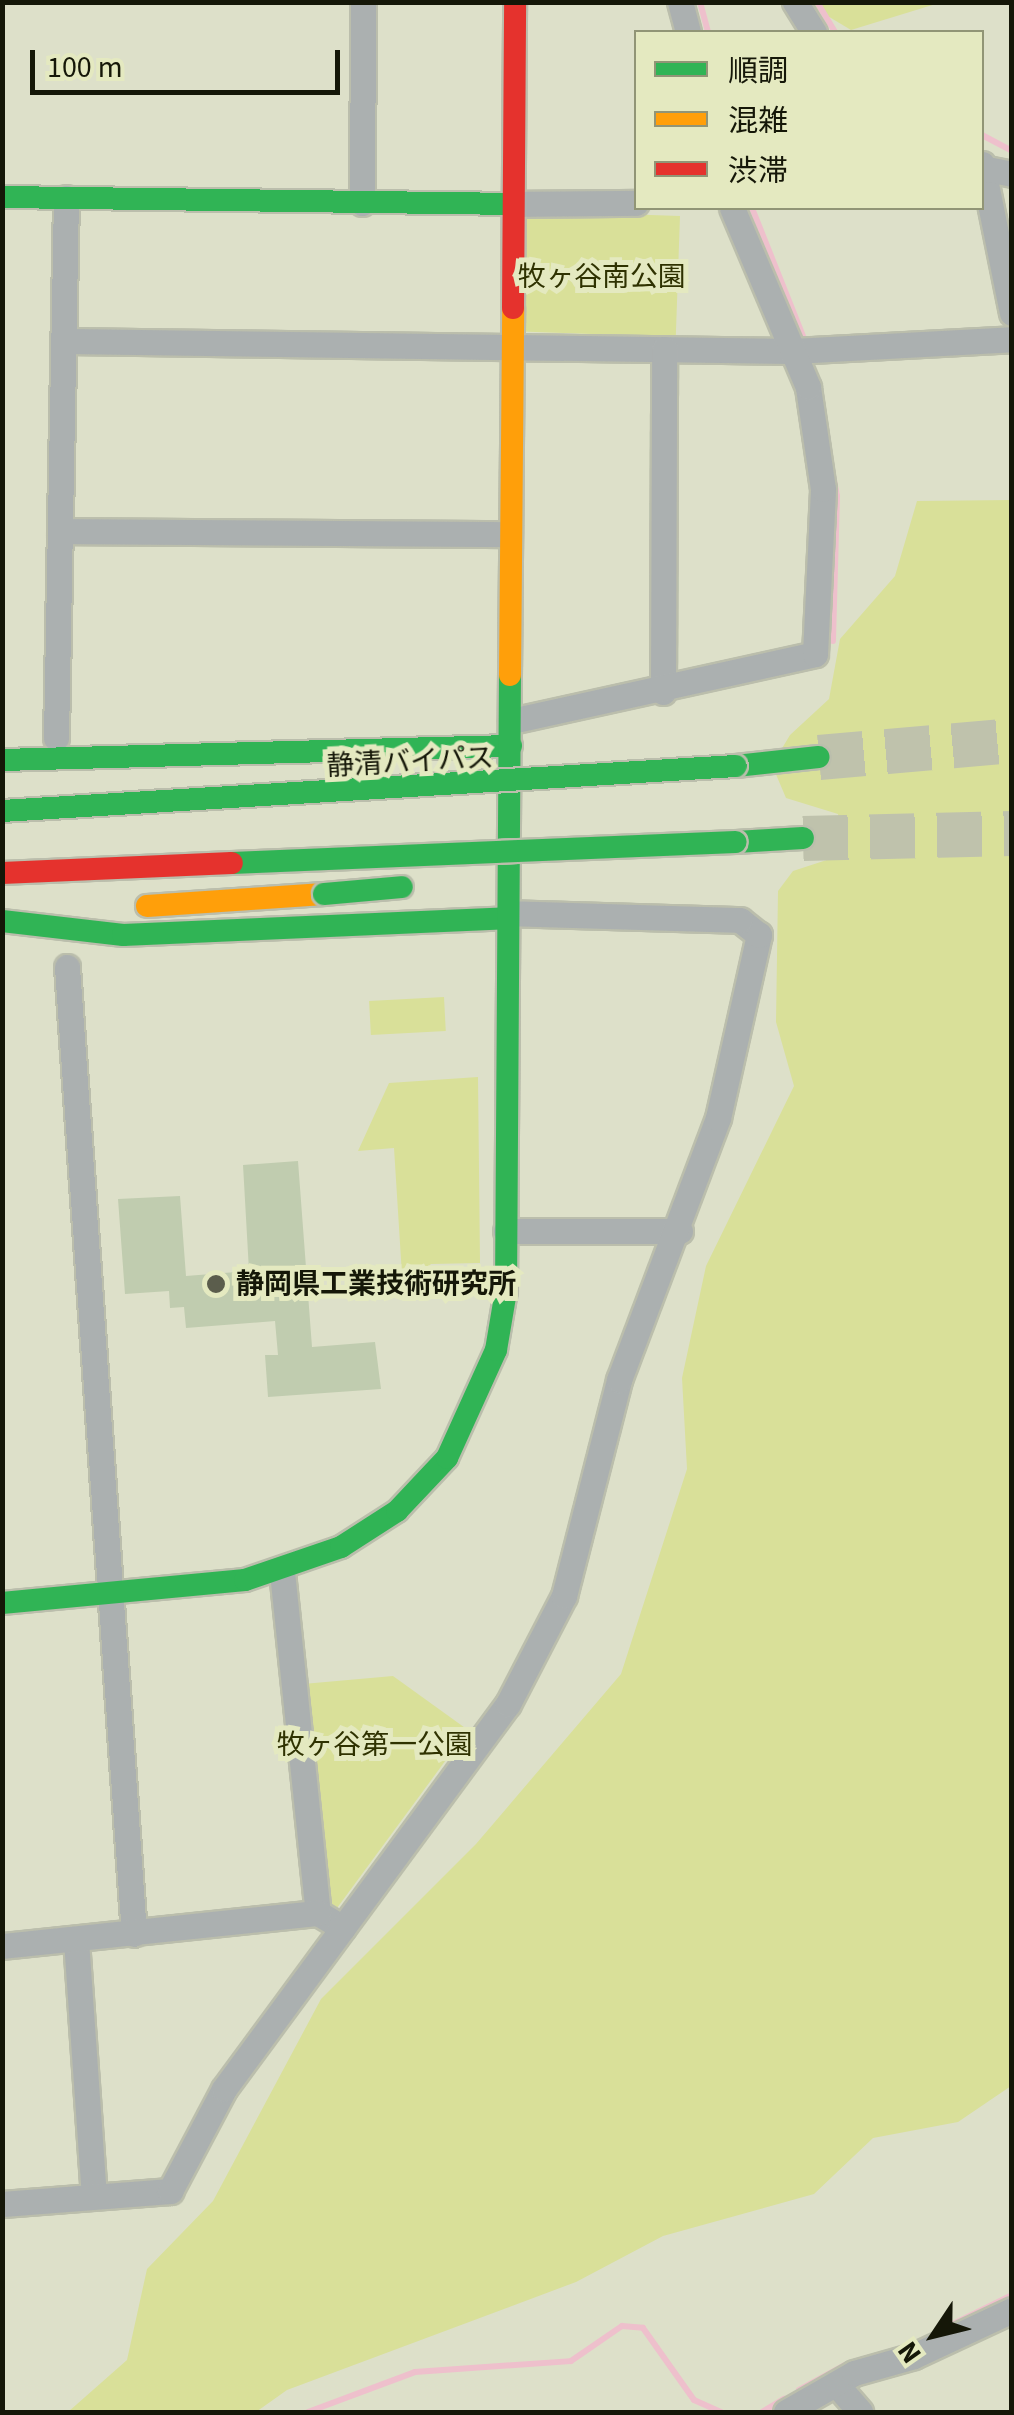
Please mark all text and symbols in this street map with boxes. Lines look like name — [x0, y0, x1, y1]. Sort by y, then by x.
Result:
scale bar — [35, 30, 345, 92]
legend — [634, 30, 984, 210]
text: 100 m — [47, 46, 123, 89]
text: 順調 — [728, 50, 788, 93]
text: 混雑 — [728, 100, 788, 143]
text: 渋滞 — [728, 150, 788, 193]
park label: 牧ヶ谷南公園 — [518, 260, 686, 294]
street label: 静清バイパス — [325, 741, 495, 783]
place label: 静岡県工業技術研究所 — [236, 1267, 516, 1301]
marker: 静岡県工業技術研究所 — [205, 1273, 227, 1295]
park label: 牧ヶ谷第一公園 — [277, 1728, 473, 1762]
north arrow — [884, 2285, 984, 2385]
text: N — [888, 2333, 931, 2371]

